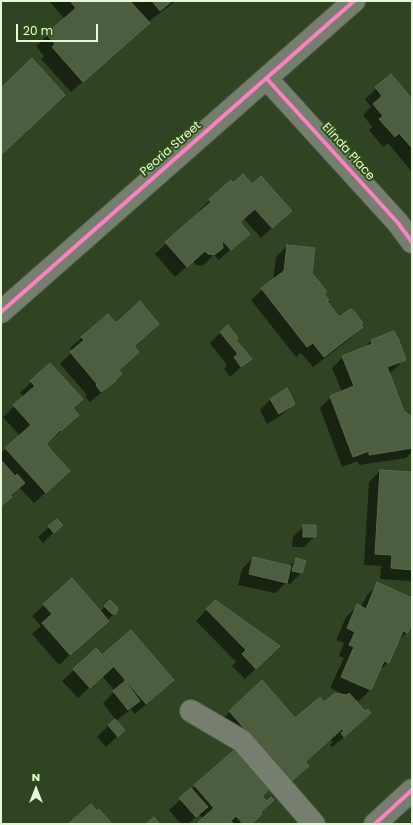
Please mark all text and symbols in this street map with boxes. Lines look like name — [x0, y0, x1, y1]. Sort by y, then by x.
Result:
scale bar — [18, 16, 100, 42]
text: 20 m — [23, 22, 53, 39]
street label: Peoria Street — [138, 119, 204, 179]
street label: Elinda Place — [319, 120, 377, 184]
north arrow — [16, 769, 56, 809]
text: N — [32, 769, 40, 785]

